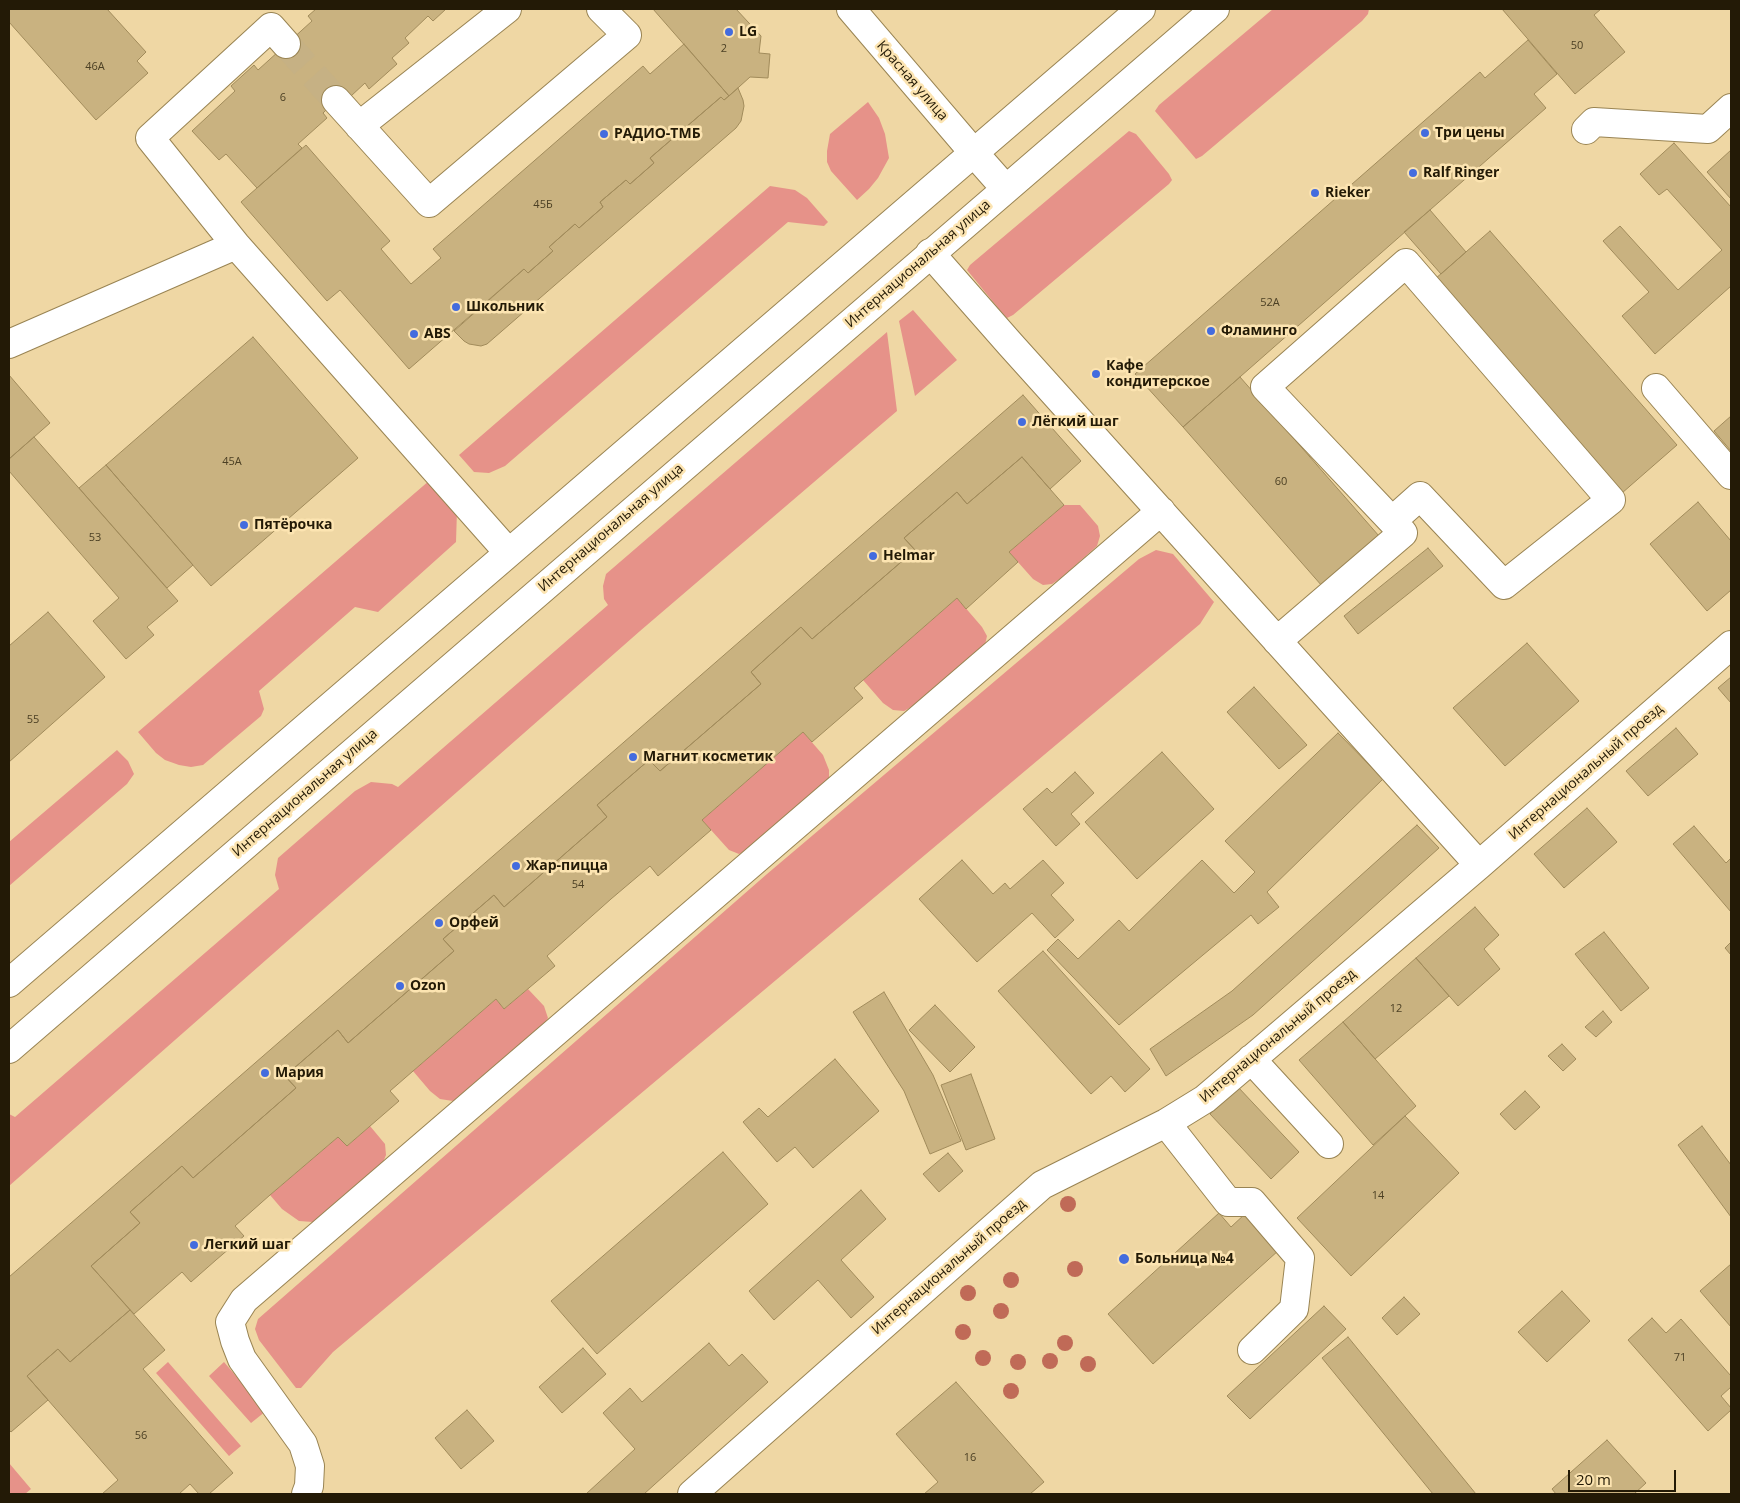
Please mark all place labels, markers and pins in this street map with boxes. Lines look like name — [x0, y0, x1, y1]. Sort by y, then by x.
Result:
place label: LG — [739, 24, 757, 40]
marker: LG — [723, 26, 735, 38]
place label: Три цены — [1435, 125, 1505, 141]
place label: РАДИО-ТМБ — [614, 126, 701, 142]
marker: Три цены — [1419, 127, 1431, 139]
marker: РАДИО-ТМБ — [598, 128, 610, 140]
place label: Ralf Ringer — [1423, 165, 1499, 181]
marker: Ralf Ringer — [1407, 167, 1419, 179]
place label: Rieker — [1325, 185, 1370, 201]
marker: Rieker — [1309, 187, 1321, 199]
place label: Школьник — [466, 299, 544, 315]
marker: Школьник — [450, 301, 462, 313]
place label: Фламинго — [1221, 323, 1297, 339]
marker: Фламинго — [1205, 325, 1217, 337]
place label: ABS — [424, 326, 451, 342]
marker: ABS — [408, 328, 420, 340]
place label: Кафе кондитерское — [1106, 358, 1210, 391]
marker: Кафе кондитерское — [1090, 368, 1102, 380]
place label: Лёгкий шаг — [1032, 414, 1119, 430]
marker: Лёгкий шаг — [1016, 416, 1028, 428]
place label: Пятёрочка — [254, 517, 333, 533]
marker: Пятёрочка — [238, 519, 250, 531]
place label: Helmar — [883, 548, 935, 564]
marker: Helmar — [867, 550, 879, 562]
place label: Магнит косметик — [643, 749, 773, 765]
marker: Магнит косметик — [627, 751, 639, 763]
place label: Жар-пицца — [526, 858, 608, 874]
marker: Жар-пицца — [510, 860, 522, 872]
place label: Орфей — [449, 915, 499, 931]
marker: Орфей — [433, 917, 445, 929]
place label: Ozon — [410, 978, 446, 994]
marker: Ozon — [394, 980, 406, 992]
place label: Мария — [275, 1065, 324, 1081]
marker: Мария — [259, 1067, 271, 1079]
place label: Легкий шаг — [204, 1237, 291, 1253]
marker: Легкий шаг — [188, 1239, 200, 1251]
place label: Больница №4 — [1135, 1251, 1234, 1267]
marker: Больница №4 — [1117, 1252, 1131, 1266]

